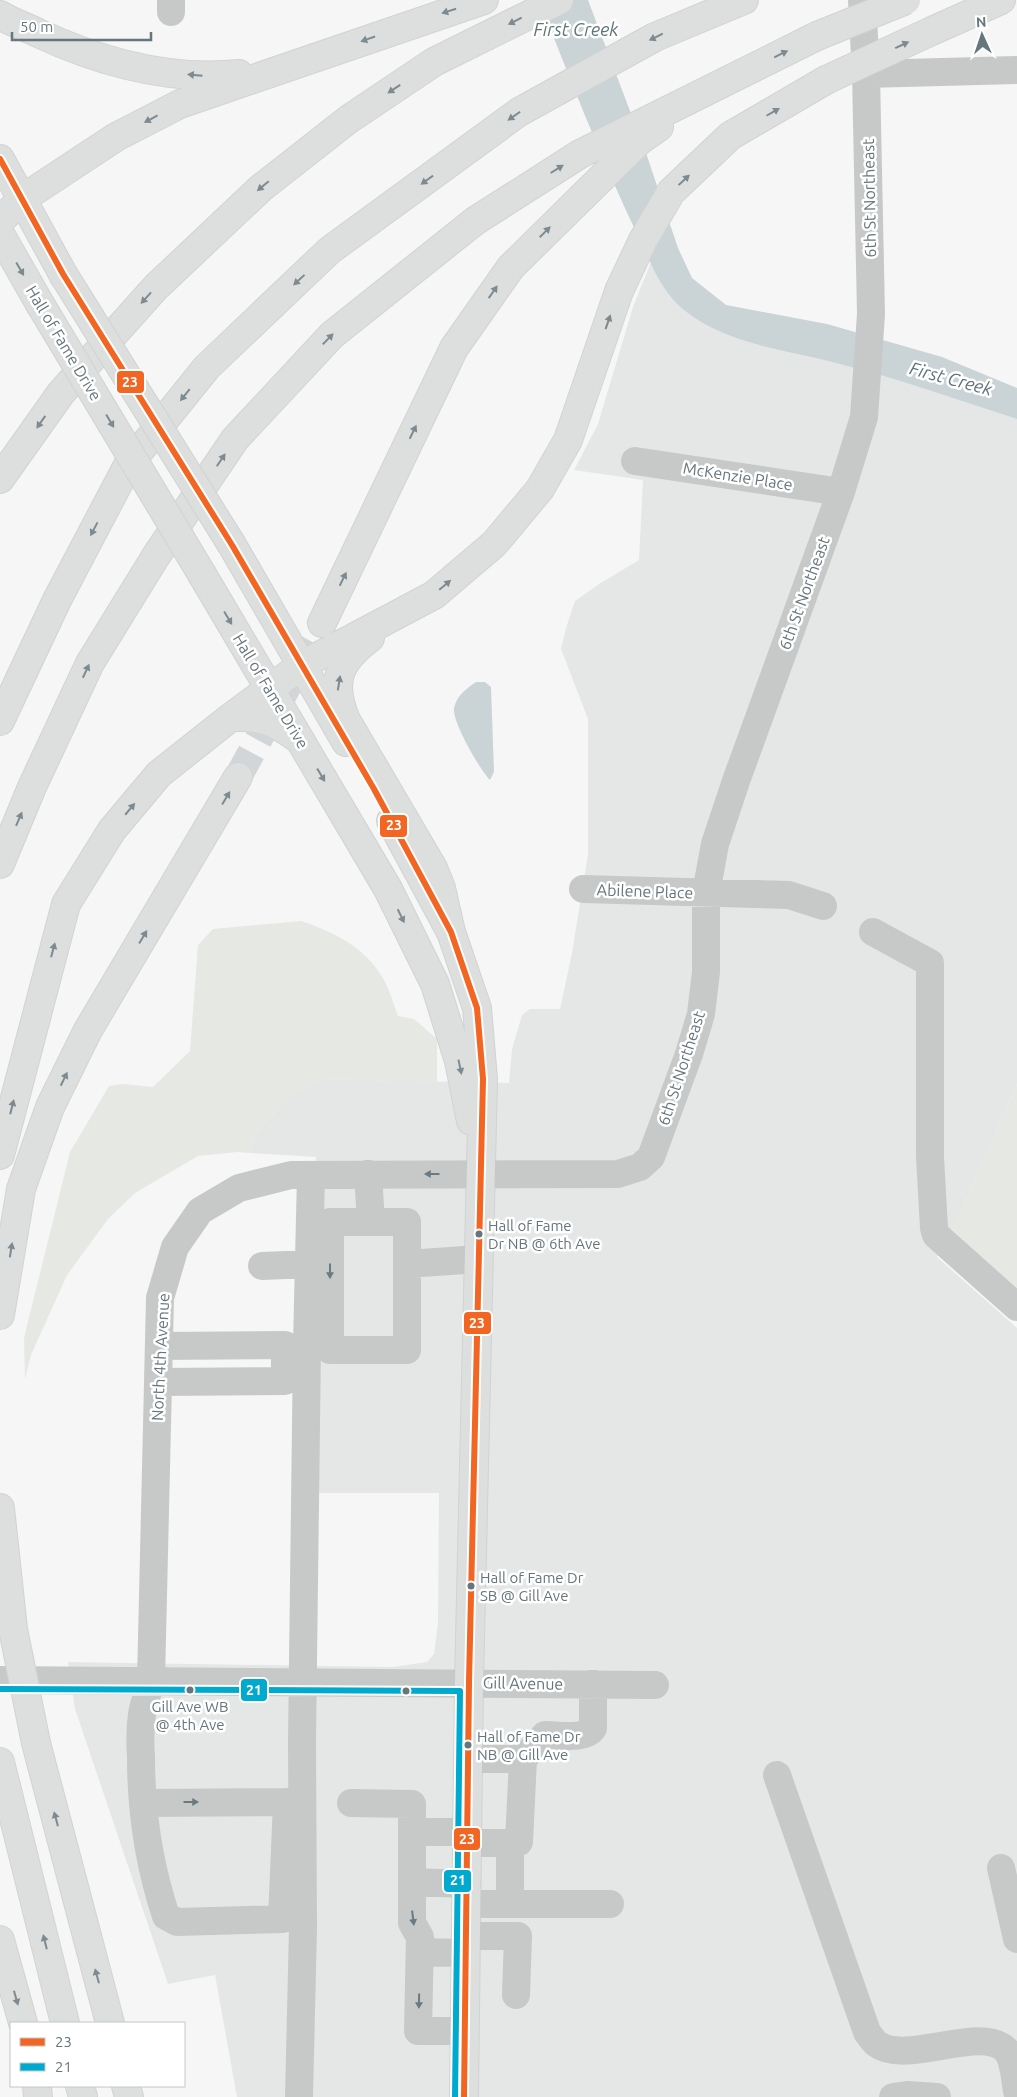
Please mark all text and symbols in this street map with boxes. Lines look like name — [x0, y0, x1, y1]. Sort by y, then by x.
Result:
one-way arrow — [441, 8, 456, 16]
scale bar — [12, 10, 151, 42]
north arrow — [957, 10, 1007, 60]
text: N — [976, 14, 987, 30]
one-way arrow — [507, 17, 522, 25]
text: 50 m — [20, 18, 53, 35]
water label: First Creek — [534, 19, 619, 39]
one-way arrow — [649, 33, 663, 41]
one-way arrow — [360, 36, 375, 43]
one-way arrow — [895, 41, 909, 49]
one-way arrow — [774, 50, 788, 58]
one-way arrow — [186, 71, 202, 79]
one-way arrow — [387, 84, 400, 94]
one-way arrow — [766, 107, 779, 116]
one-way arrow — [507, 111, 521, 121]
one-way arrow — [144, 115, 158, 123]
street label: 6th St Northeast — [859, 138, 879, 258]
one-way arrow — [550, 164, 563, 173]
one-way arrow — [421, 174, 434, 185]
one-way arrow — [678, 174, 690, 186]
one-way arrow — [258, 180, 270, 192]
one-way arrow — [539, 227, 551, 239]
one-way arrow — [16, 263, 25, 276]
one-way arrow — [293, 274, 305, 286]
street label: Hall of Fame Drive — [23, 282, 105, 404]
one-way arrow — [488, 285, 498, 298]
one-way arrow — [141, 292, 152, 304]
one-way arrow — [605, 314, 613, 329]
one-way arrow — [322, 333, 334, 345]
water label: First Creek — [908, 357, 996, 399]
line badge: 23 — [116, 370, 145, 394]
text: 23 — [122, 374, 138, 390]
one-way arrow — [179, 388, 190, 401]
one-way arrow — [36, 415, 46, 429]
one-way arrow — [106, 415, 115, 428]
one-way arrow — [409, 425, 417, 440]
one-way arrow — [216, 453, 226, 467]
street label: McKenzie Place — [682, 458, 794, 494]
one-way arrow — [90, 522, 98, 536]
street label: 6th St Northeast — [775, 533, 833, 652]
one-way arrow — [339, 572, 347, 586]
one-way arrow — [439, 579, 451, 591]
one-way arrow — [223, 612, 232, 625]
street label: Hall of Fame Drive — [230, 630, 312, 752]
one-way arrow — [83, 664, 91, 678]
one-way arrow — [335, 675, 343, 691]
one-way arrow — [316, 769, 325, 782]
one-way arrow — [221, 791, 230, 804]
one-way arrow — [124, 803, 135, 816]
one-way arrow — [15, 812, 23, 826]
line badge: 23 — [379, 814, 408, 838]
text: 23 — [386, 817, 402, 833]
street label: Abilene Place — [596, 880, 694, 902]
one-way arrow — [398, 909, 406, 923]
one-way arrow — [139, 930, 147, 945]
one-way arrow — [50, 943, 58, 958]
street label: 6th St Northeast — [654, 1008, 708, 1127]
one-way arrow — [456, 1059, 464, 1074]
one-way arrow — [60, 1072, 68, 1086]
one-way arrow — [8, 1100, 16, 1115]
one-way arrow — [424, 1170, 440, 1178]
place label: Hall of Fame Dr NB @ 6th Ave — [488, 1217, 600, 1252]
marker: Hall of Fame Dr NB @ 6th Ave — [474, 1229, 484, 1239]
one-way arrow — [7, 1242, 15, 1258]
one-way arrow — [326, 1263, 334, 1279]
street label: North 4th Avenue — [148, 1293, 172, 1421]
line badge: 23 — [463, 1311, 492, 1335]
text: 23 — [469, 1315, 485, 1331]
place label: Hall of Fame Dr SB @ Gill Ave — [480, 1569, 584, 1604]
marker: Hall of Fame Dr SB @ Gill Ave — [466, 1581, 476, 1591]
street label: Gill Avenue — [483, 1673, 563, 1693]
line badge: 21 — [240, 1678, 268, 1702]
text: 21 — [246, 1682, 262, 1698]
marker: Gill Ave WB @ 4th Ave — [185, 1685, 195, 1695]
unlabelled marker — [401, 1686, 411, 1696]
place label: Gill Ave WB @ 4th Ave — [152, 1698, 228, 1733]
place label: Hall of Fame Dr NB @ Gill Ave — [477, 1728, 581, 1763]
marker: Hall of Fame Dr NB @ Gill Ave — [463, 1740, 473, 1750]
one-way arrow — [184, 1798, 200, 1806]
one-way arrow — [52, 1811, 60, 1827]
line badge: 23 — [453, 1827, 481, 1851]
text: 23 — [459, 1831, 475, 1847]
line badge: 21 — [443, 1869, 472, 1893]
text: 21 — [450, 1872, 466, 1888]
one-way arrow — [409, 1911, 417, 1927]
one-way arrow — [41, 1934, 49, 1949]
one-way arrow — [93, 1969, 101, 1984]
one-way arrow — [13, 1991, 21, 2006]
one-way arrow — [415, 1993, 423, 2009]
legend — [10, 2022, 185, 2087]
text: 23 — [55, 2033, 72, 2050]
text: 21 — [55, 2058, 72, 2075]

